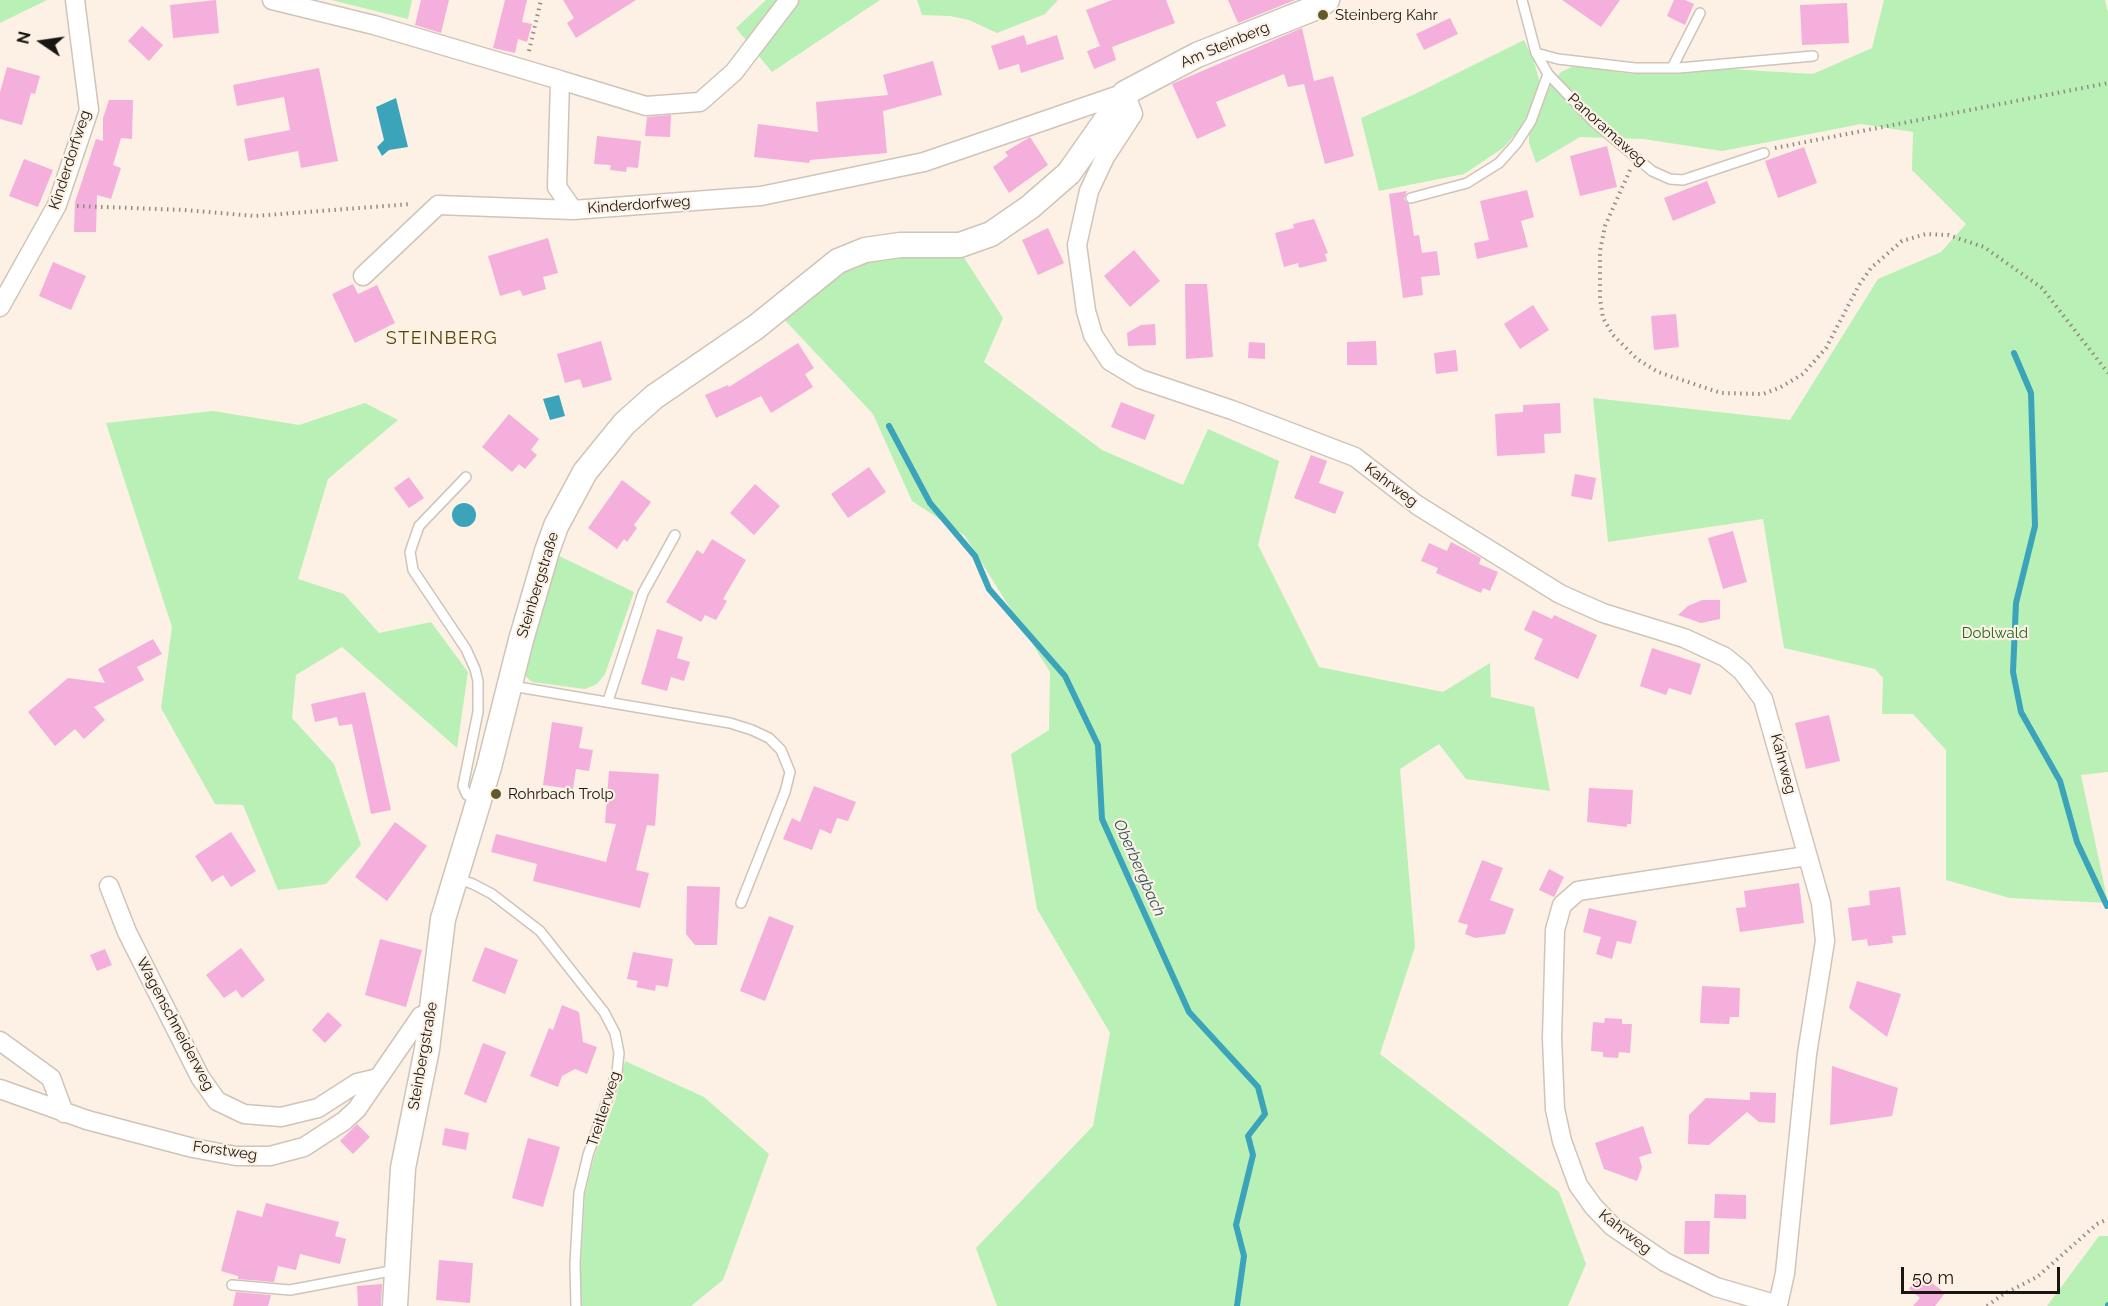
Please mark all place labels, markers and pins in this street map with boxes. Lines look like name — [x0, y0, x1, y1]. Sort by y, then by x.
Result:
place label: Steinberg Kahr — [1335, 6, 1438, 24]
marker: Steinberg Kahr — [1316, 8, 1330, 22]
place label: Rohrbach Trolp — [508, 785, 614, 803]
marker: Rohrbach Trolp — [489, 787, 503, 801]

